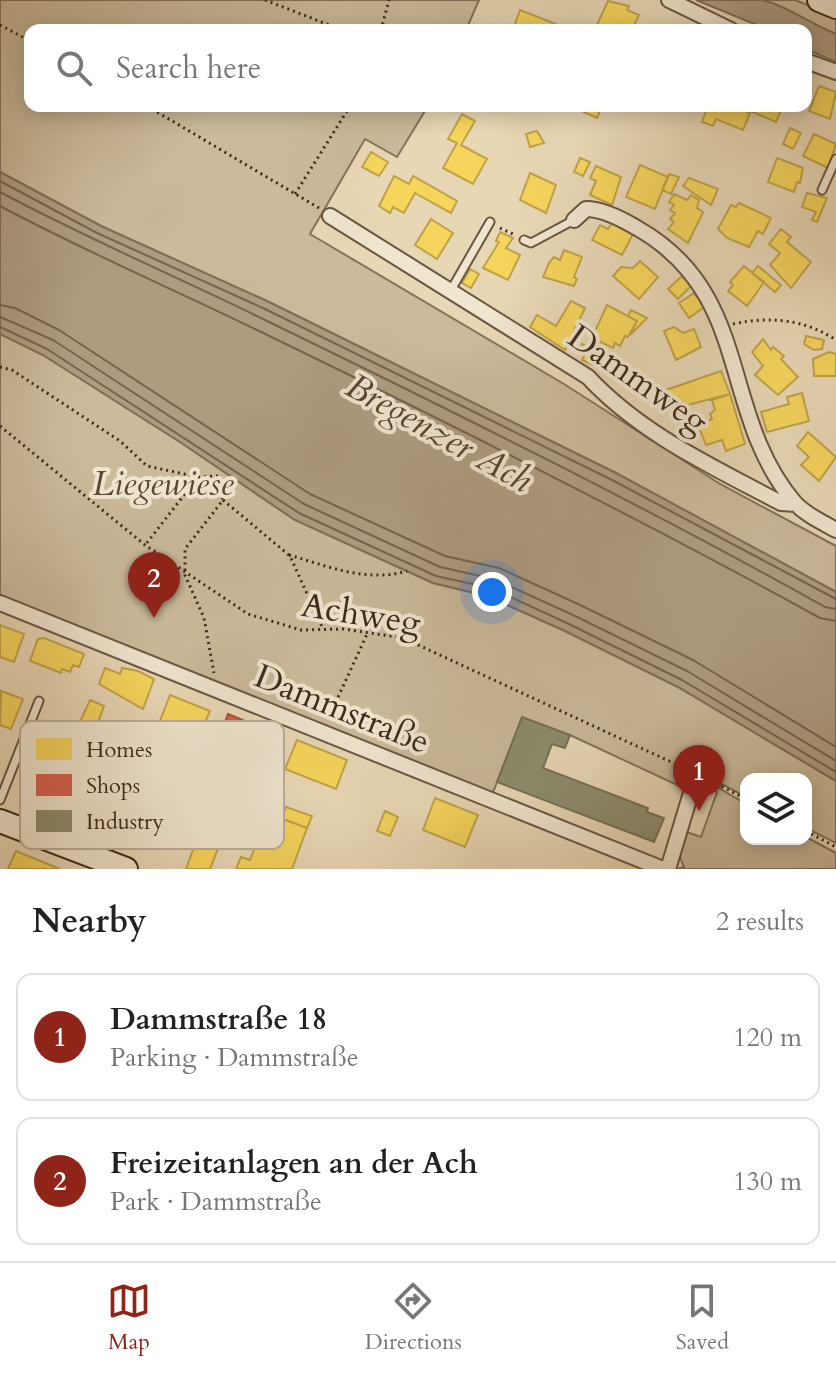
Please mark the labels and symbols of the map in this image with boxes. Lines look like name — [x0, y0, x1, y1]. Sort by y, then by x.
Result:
street label: Dammweg — [559, 314, 717, 444]
water label: Bregenzer Ach — [337, 362, 541, 504]
park label: Liegewiese — [92, 461, 234, 507]
pin: 2 — [128, 552, 180, 618]
your location — [472, 572, 512, 612]
street label: Achweg — [298, 582, 424, 646]
street label: Dammstraße — [248, 653, 436, 765]
legend — [20, 721, 284, 849]
text: Homes — [86, 735, 152, 765]
pin: 1 — [673, 745, 725, 811]
text: Shops — [86, 771, 140, 801]
text: Industry — [86, 807, 164, 837]

